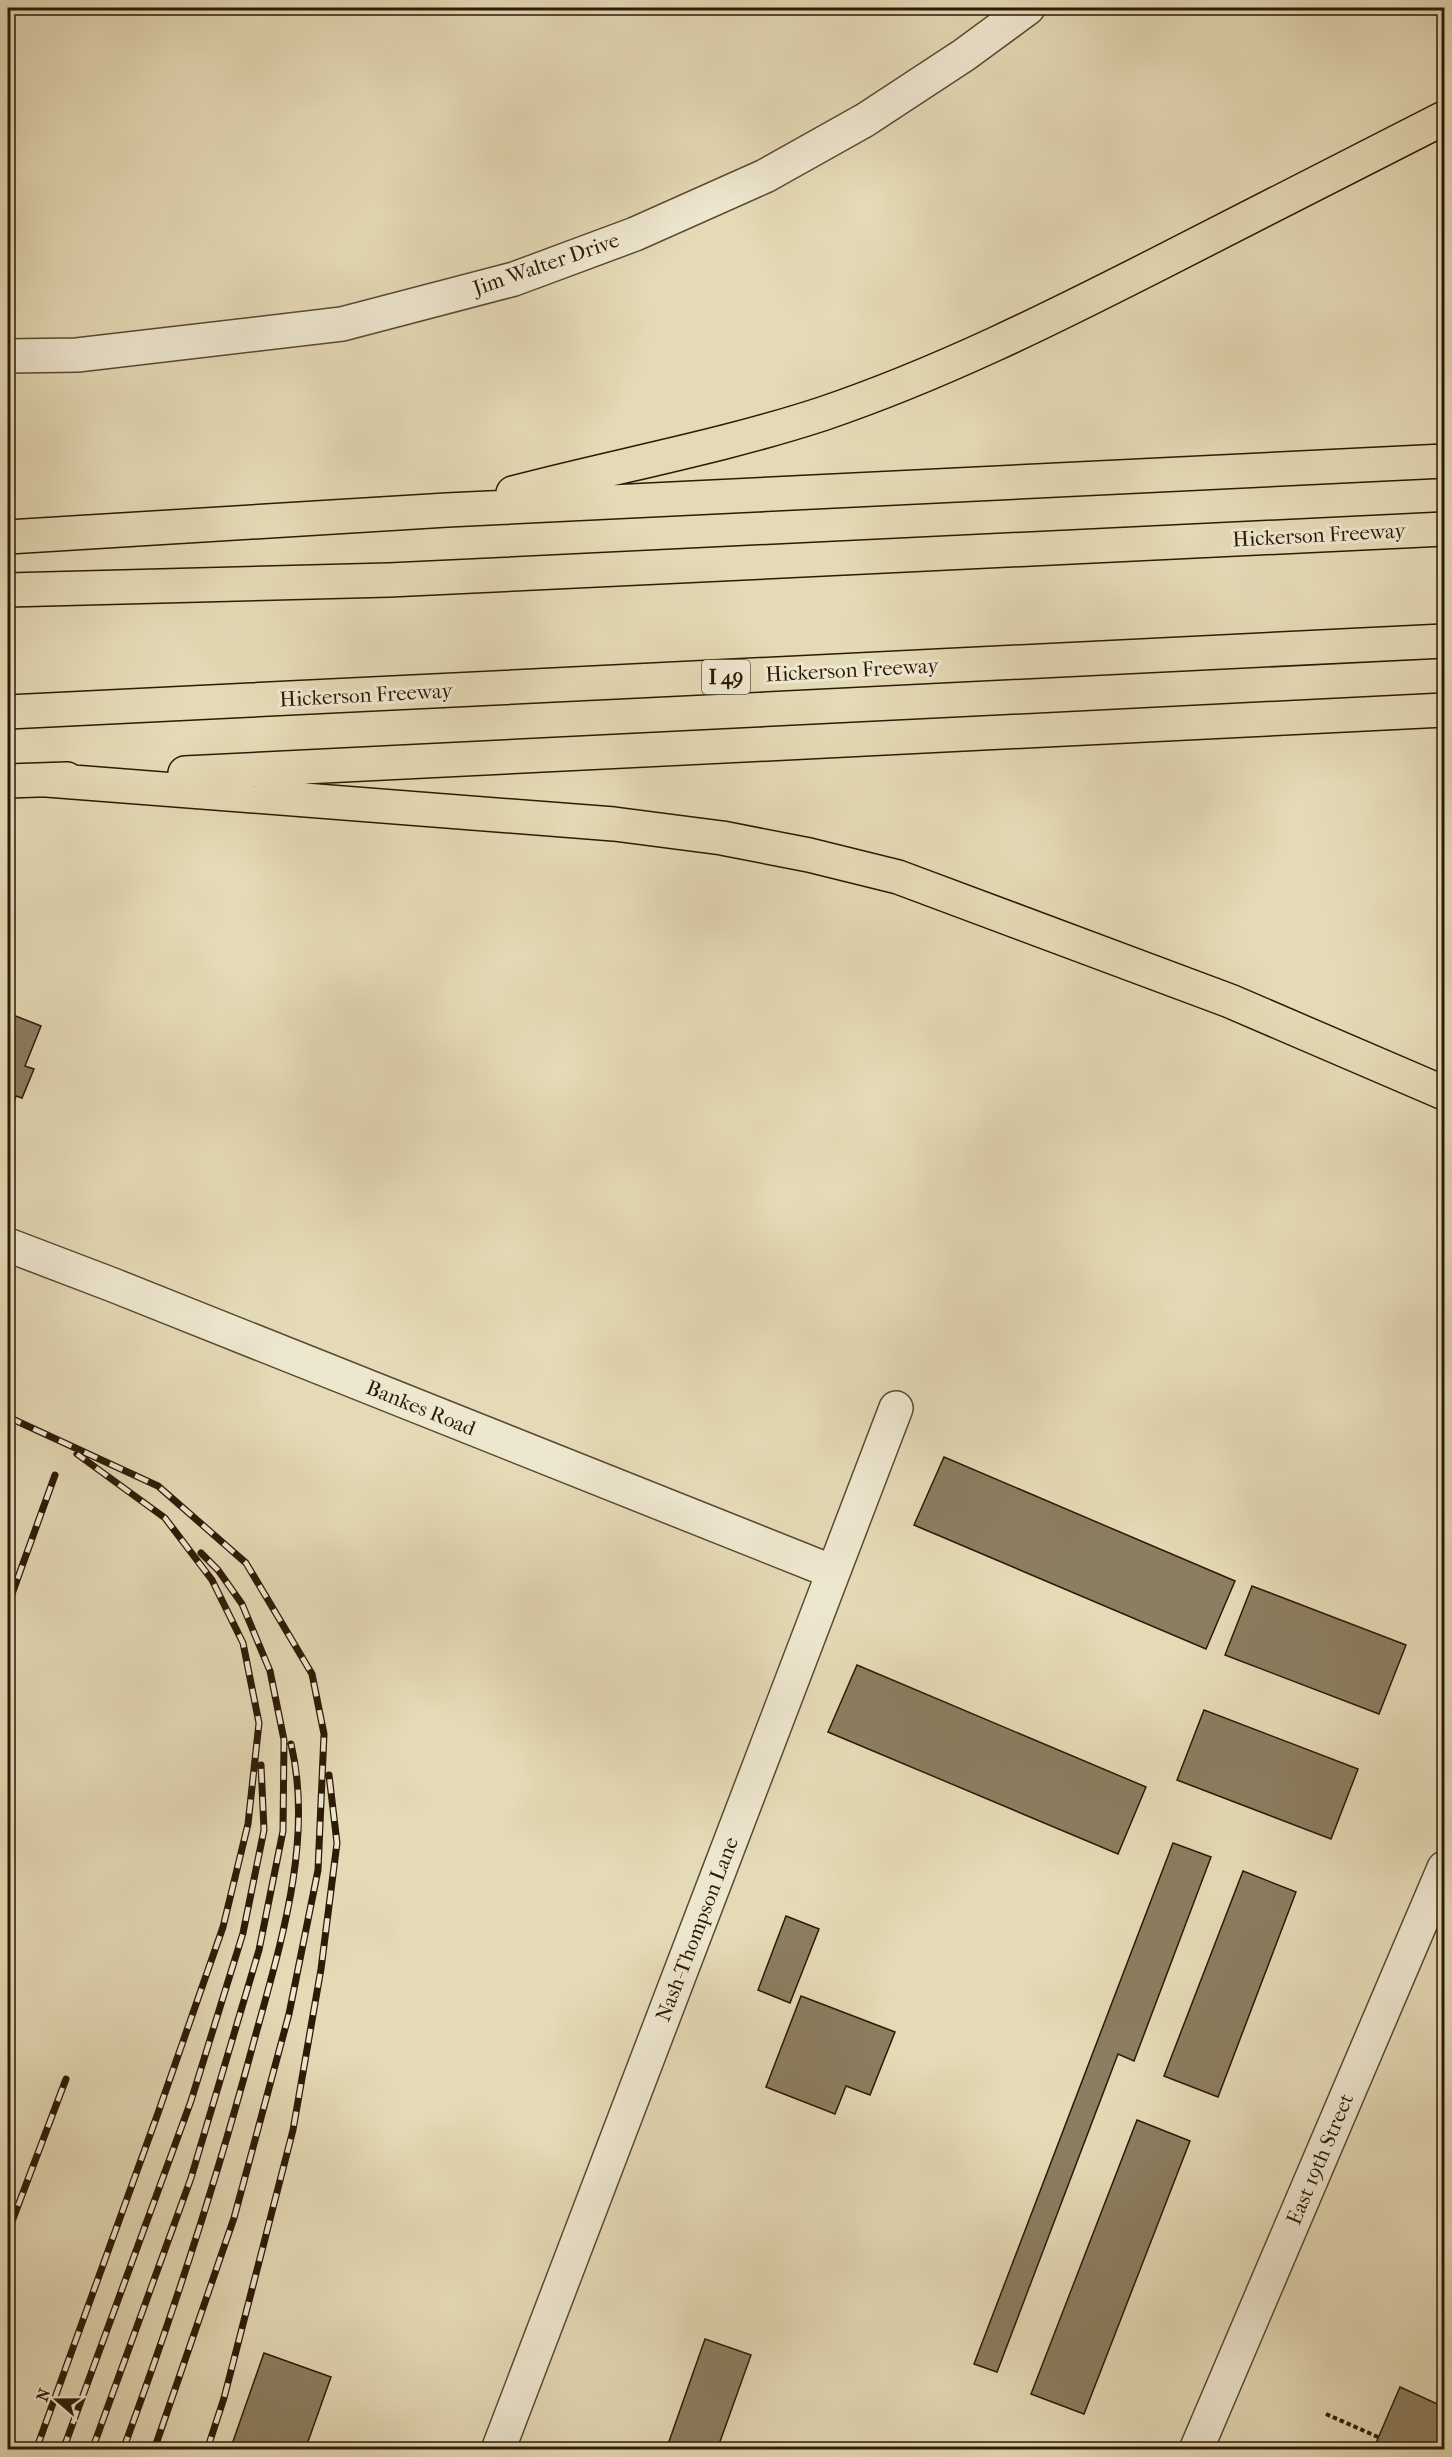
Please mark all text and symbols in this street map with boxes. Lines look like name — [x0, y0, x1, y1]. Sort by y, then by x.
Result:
street label: Jim Walter Drive — [468, 228, 622, 301]
street label: Hickerson Freeway — [1232, 518, 1407, 552]
street label: Hickerson Freeway — [765, 653, 940, 687]
road number: I 49 — [702, 660, 750, 694]
street label: Hickerson Freeway — [279, 678, 454, 712]
street label: Bankes Road — [363, 1375, 480, 1441]
street label: Nash-Thompson Lane — [651, 1833, 743, 2025]
street label: East 19th Street — [1282, 2089, 1359, 2228]
north arrow — [27, 2370, 87, 2430]
text: N — [32, 2385, 55, 2404]

